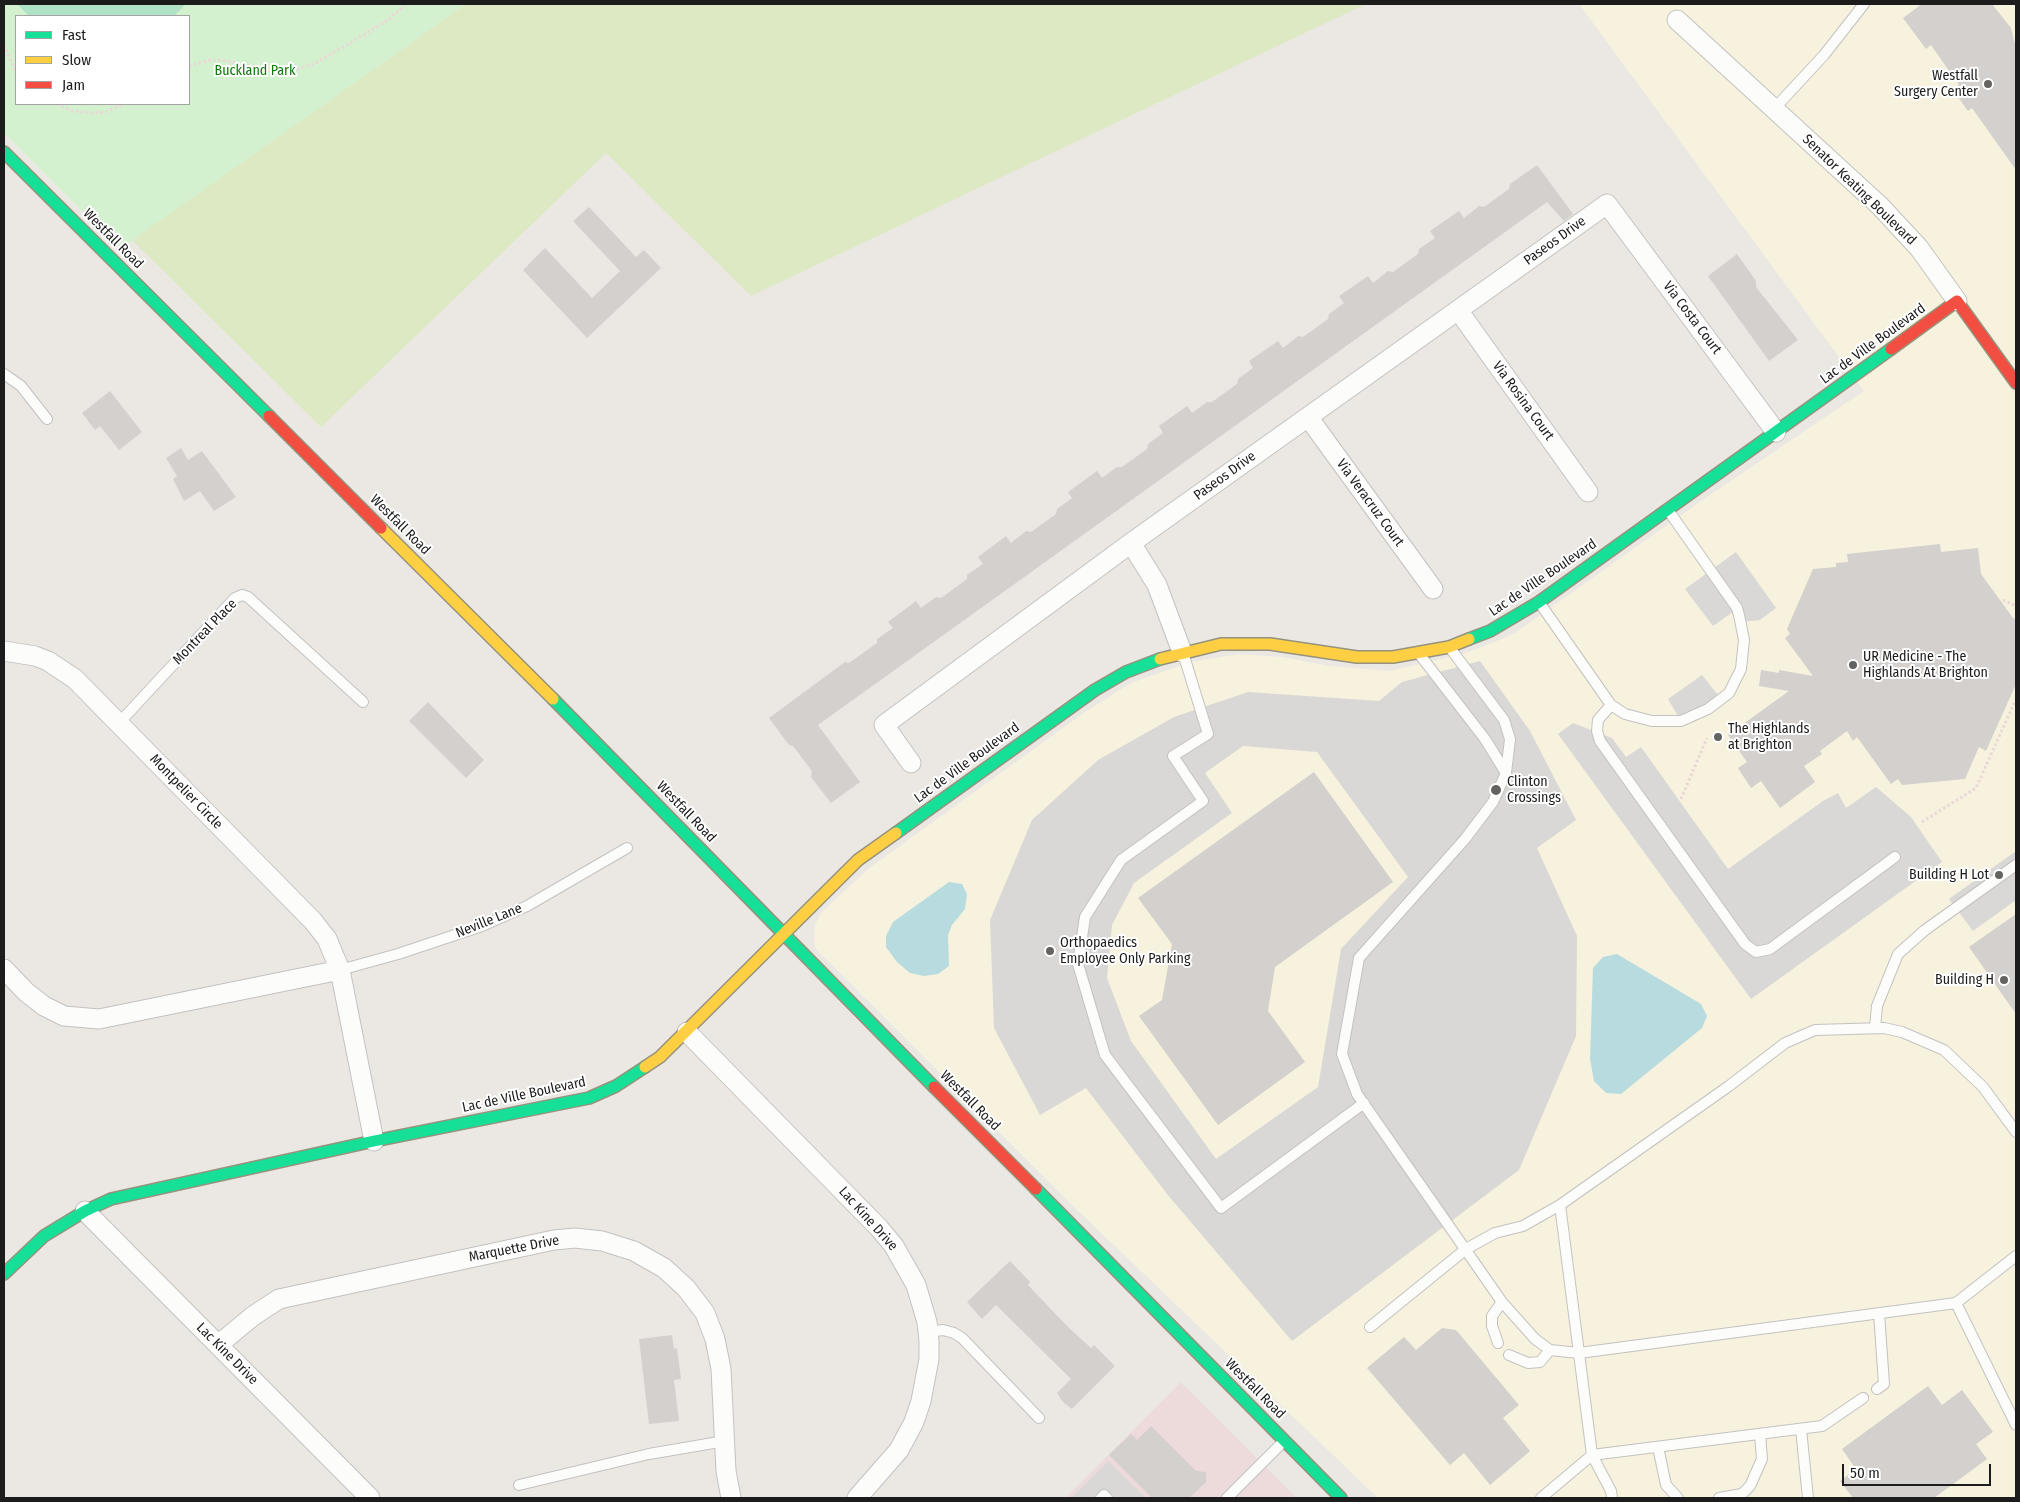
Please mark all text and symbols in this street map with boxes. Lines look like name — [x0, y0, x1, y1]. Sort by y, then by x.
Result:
legend — [15, 15, 190, 105]
text: Fast — [62, 26, 86, 44]
text: Slow — [62, 51, 91, 69]
park label: Buckland Park — [214, 63, 296, 79]
place label: Westfall Surgery Center — [1894, 68, 1978, 100]
text: Jam — [62, 76, 85, 94]
marker: Westfall Surgery Center — [1982, 78, 1994, 90]
street label: Senator Keating Boulevard — [1799, 131, 1919, 249]
street label: Westfall Road — [79, 205, 147, 273]
street label: Paseos Drive — [1521, 213, 1589, 269]
street label: Via Costa Court — [1659, 278, 1725, 358]
street label: Lac de Ville Boulevard — [1817, 300, 1929, 388]
street label: Via Rosina Court — [1489, 358, 1557, 444]
street label: Paseos Drive — [1191, 448, 1259, 504]
street label: Via Veracruz Court — [1333, 456, 1407, 550]
street label: Westfall Road — [366, 491, 434, 559]
street label: Lac de Ville Boulevard — [1486, 536, 1600, 620]
street label: Montreal Place — [170, 596, 240, 668]
place label: UR Medicine - The Highlands At Brighton — [1863, 649, 1988, 682]
marker: UR Medicine - The Highlands At Brighton — [1847, 659, 1859, 671]
street label: Lac de Ville Boulevard — [911, 719, 1023, 807]
place label: The Highlands at Brighton — [1728, 721, 1809, 754]
marker: The Highlands at Brighton — [1712, 731, 1724, 743]
street label: Montpelier Circle — [146, 751, 226, 833]
place label: Clinton Crossings — [1507, 774, 1561, 806]
street label: Westfall Road — [653, 778, 719, 846]
marker: Clinton Crossings — [1489, 783, 1503, 797]
place label: Building H Lot — [1909, 867, 1989, 883]
marker: Building H Lot — [1993, 869, 2005, 881]
street label: Neville Lane — [453, 900, 525, 942]
place label: Orthopaedics Employee Only Parking — [1060, 935, 1190, 968]
marker: Orthopaedics Employee Only Parking — [1044, 945, 1056, 957]
place label: Building H — [1935, 972, 1994, 988]
marker: Building H — [1998, 974, 2010, 986]
street label: Westfall Road — [936, 1067, 1004, 1135]
street label: Lac de Ville Boulevard — [461, 1074, 587, 1116]
street label: Lac Kine Drive — [835, 1184, 901, 1254]
street label: Marquette Drive — [467, 1232, 561, 1266]
street label: Lac Kine Drive — [193, 1320, 261, 1388]
street label: Westfall Road — [1221, 1355, 1289, 1423]
scale bar — [1845, 1454, 1994, 1486]
text: 50 m — [1850, 1464, 1880, 1482]

